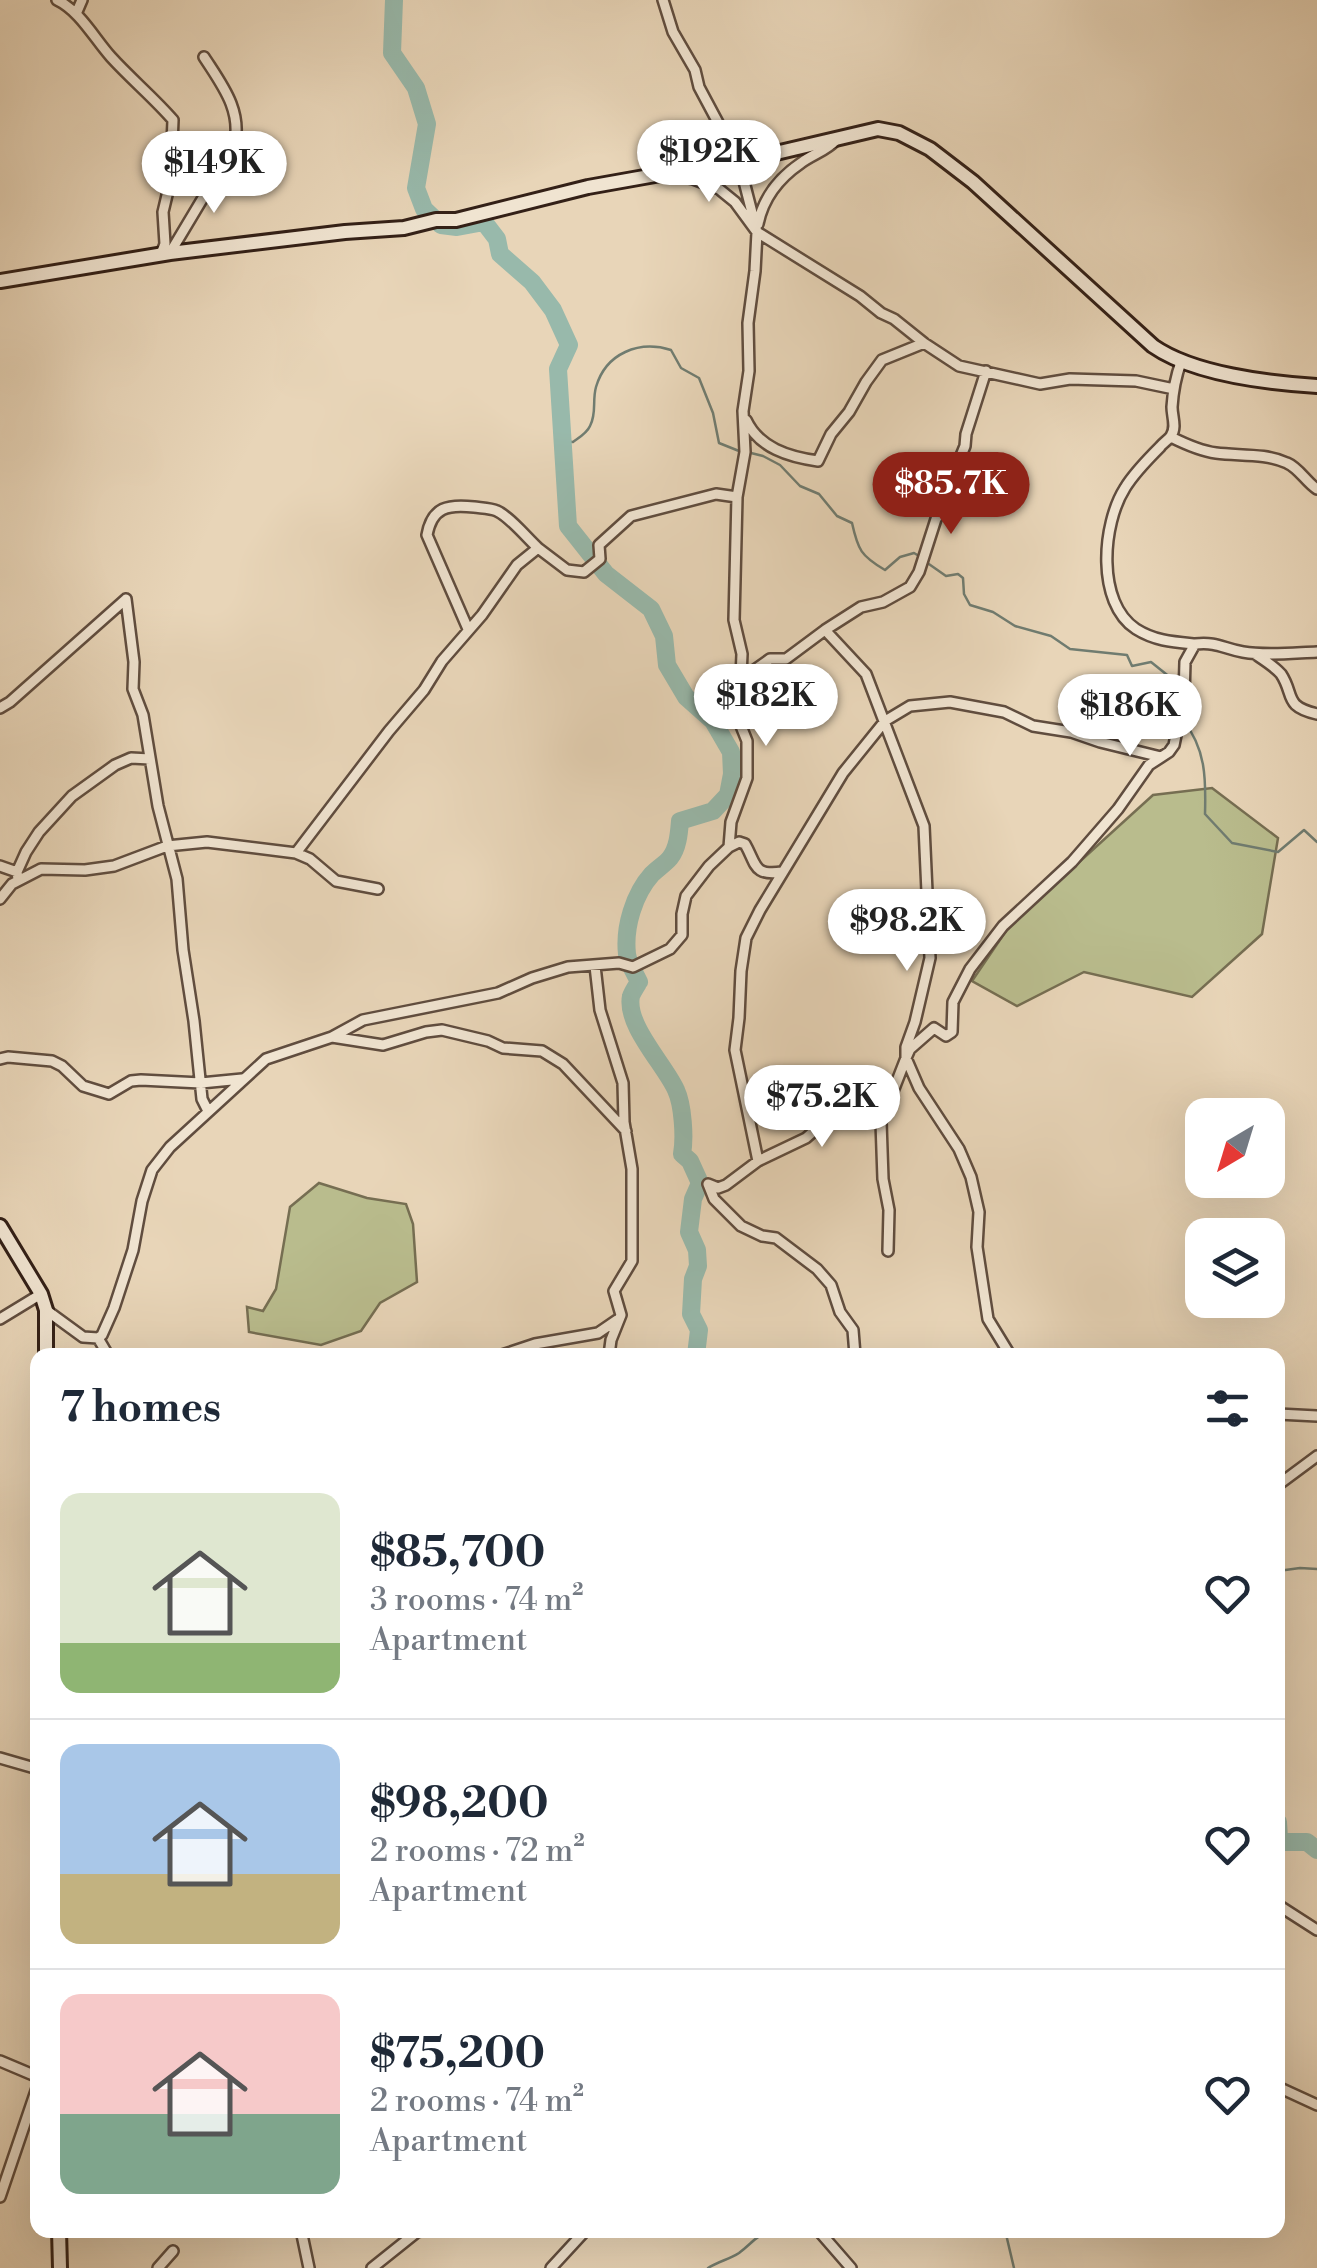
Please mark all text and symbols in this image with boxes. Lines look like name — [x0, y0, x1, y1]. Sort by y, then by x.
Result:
pin: $192K — [639, 120, 779, 205]
pin: $149K — [144, 131, 284, 216]
text: $192K — [659, 132, 759, 172]
text: $149K — [164, 143, 264, 183]
pin: $85.7K — [870, 452, 1032, 537]
text: $85.7K — [895, 464, 1007, 504]
pin: $182K — [696, 664, 836, 749]
pin: $186K — [1060, 674, 1200, 759]
text: $182K — [716, 676, 816, 716]
text: $186K — [1080, 686, 1180, 726]
pin: $98.2K — [826, 889, 988, 974]
text: $98.2K — [850, 901, 964, 941]
pin: $75.2K — [741, 1065, 903, 1150]
text: $75.2K — [766, 1077, 878, 1117]
north arrow — [1185, 1098, 1285, 1198]
map controls — [1185, 1098, 1285, 1318]
button: layers — [1185, 1218, 1285, 1318]
icon: filters — [1200, 1381, 1255, 1436]
text: 7 homes — [60, 1382, 221, 1435]
text: $85,700 — [370, 1527, 545, 1580]
icon: home — [140, 1533, 260, 1653]
icon: heart — [1200, 1566, 1255, 1621]
text: 3 rooms · 74 m² — [370, 1580, 583, 1620]
text: Apartment — [370, 1620, 527, 1660]
text: $98,200 — [370, 1778, 548, 1831]
icon: home — [140, 1784, 260, 1904]
icon: heart — [1200, 1817, 1255, 1872]
text: 2 rooms · 72 m² — [370, 1831, 585, 1871]
text: Apartment — [370, 1871, 527, 1911]
text: $75,200 — [370, 2028, 545, 2081]
icon: home — [140, 2034, 260, 2154]
icon: heart — [1200, 2067, 1255, 2122]
text: 2 rooms · 74 m² — [370, 2081, 584, 2121]
text: Apartment — [370, 2121, 527, 2161]

